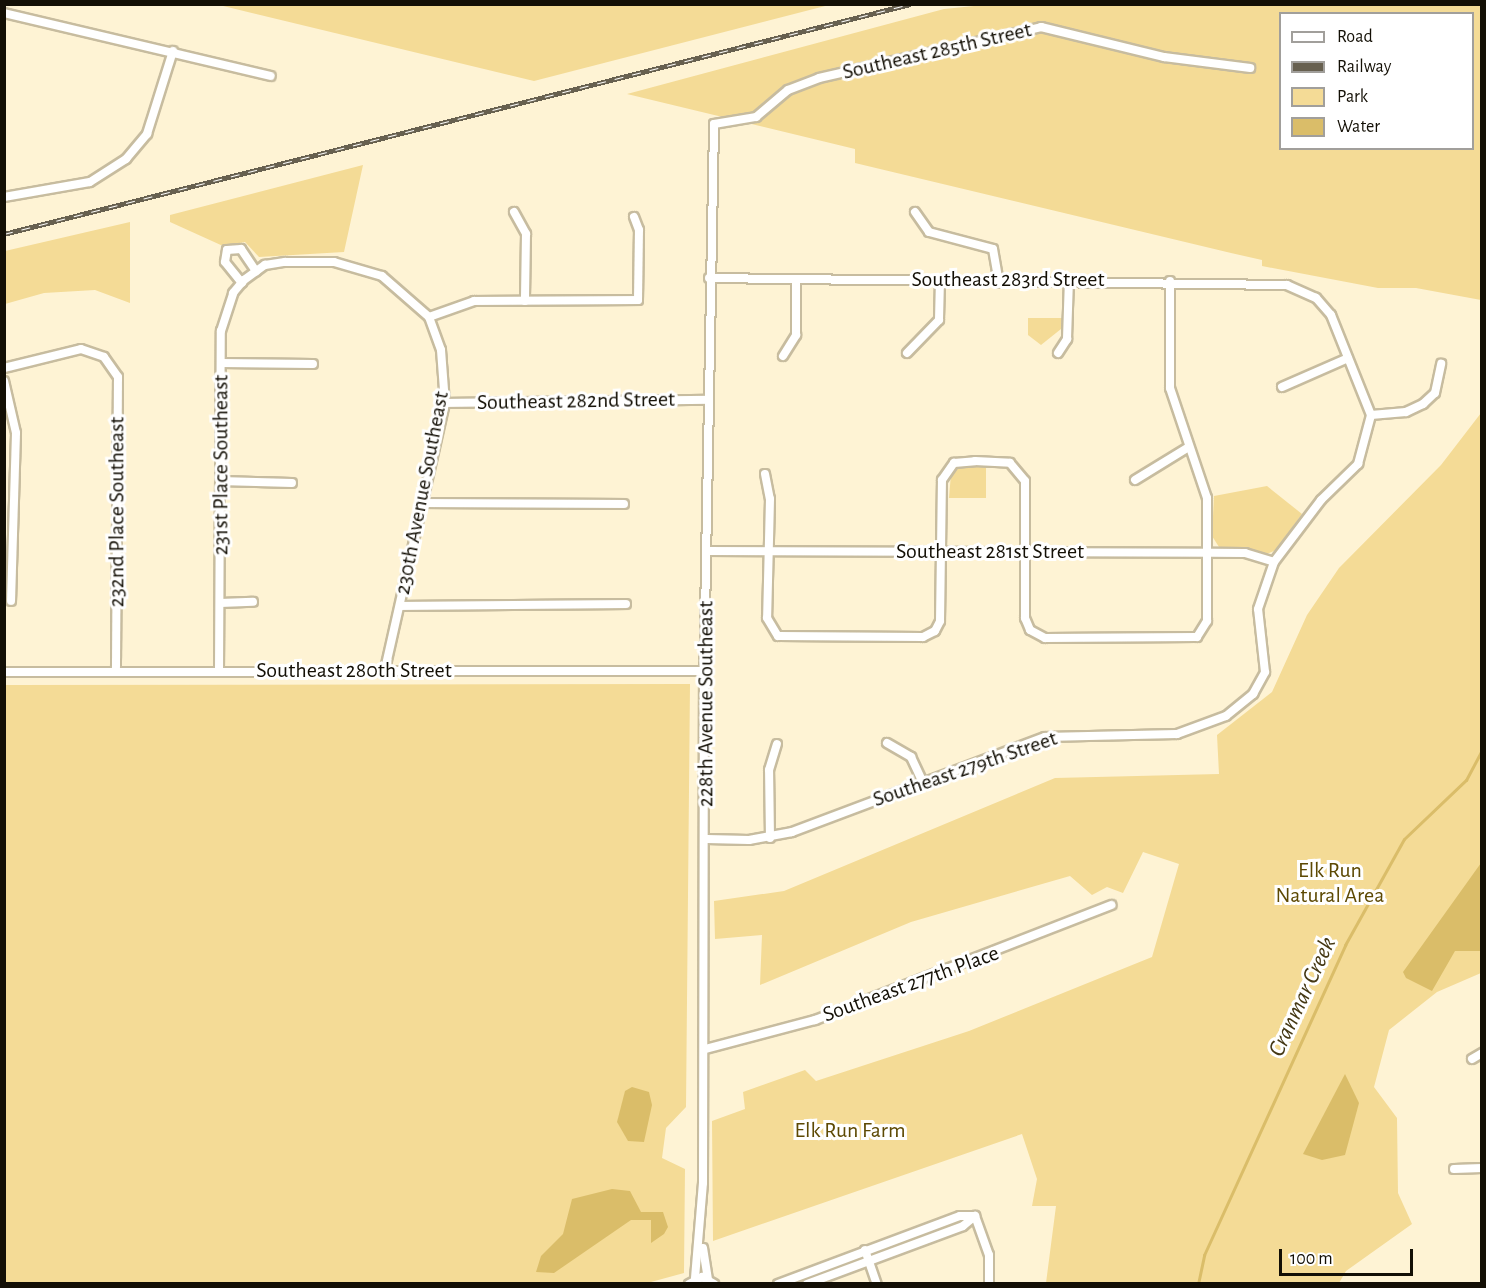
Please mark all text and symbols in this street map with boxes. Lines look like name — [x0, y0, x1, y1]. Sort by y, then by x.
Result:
legend — [1279, 12, 1474, 150]
street label: Southeast 285th Street — [840, 16, 1034, 86]
text: Road — [1337, 28, 1373, 46]
text: Railway — [1337, 58, 1391, 76]
text: Park — [1337, 88, 1368, 106]
text: Water — [1337, 118, 1380, 136]
street label: Southeast 283rd Street — [912, 267, 1104, 293]
street label: 231st Place Southeast — [208, 375, 234, 555]
street label: Southeast 282nd Street — [477, 386, 675, 416]
street label: 230th Avenue Southeast — [389, 389, 455, 597]
street label: 232nd Place Southeast — [104, 417, 130, 607]
street label: Southeast 281st Street — [896, 539, 1084, 565]
street label: 228th Avenue Southeast — [693, 601, 719, 807]
street label: Southeast 280th Street — [256, 658, 452, 684]
street label: Southeast 279th Street — [869, 725, 1061, 813]
park label: Elk Run Natural Area — [1276, 857, 1384, 908]
water label: Cranmar Creek — [1263, 933, 1343, 1061]
street label: Southeast 277th Place — [819, 940, 1003, 1028]
park label: Elk Run Farm — [795, 1118, 905, 1144]
scale bar — [1282, 1237, 1416, 1275]
text: 100 m — [1290, 1250, 1333, 1268]

